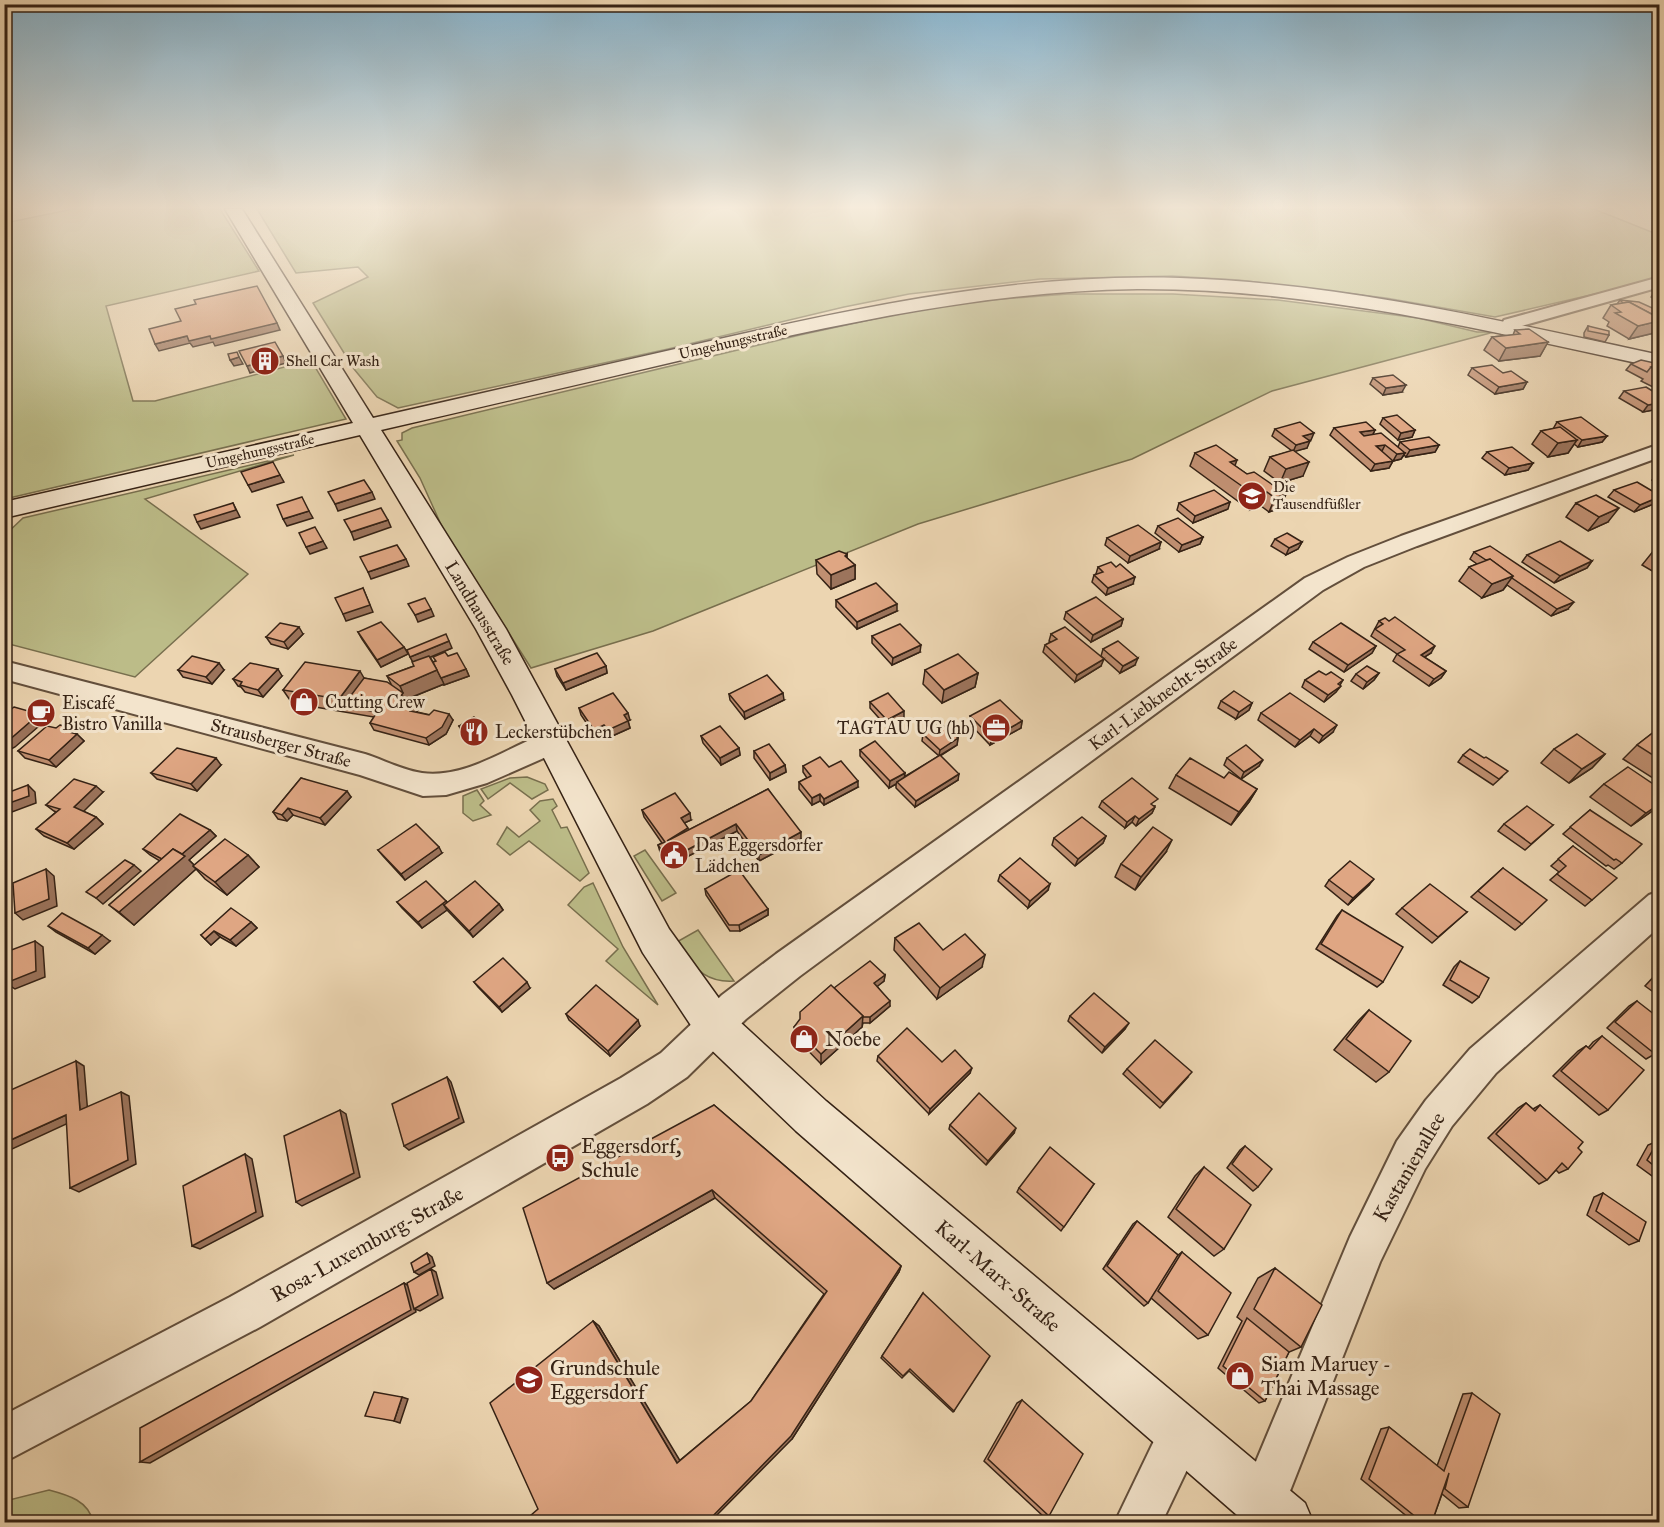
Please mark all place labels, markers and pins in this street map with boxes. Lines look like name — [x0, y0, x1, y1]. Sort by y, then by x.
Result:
building icon: Shell Car Wash — [249, 345, 281, 377]
place label: Shell Car Wash — [286, 352, 380, 370]
place label: Die Tausendfüßler — [1273, 478, 1361, 513]
school or university icon: Die Tausendfüßler — [1236, 480, 1268, 512]
shop icon: Cutting Crew — [288, 686, 320, 718]
place label: Cutting Crew — [325, 691, 425, 714]
place label: Eiscafé Bistro Vanilla — [62, 692, 163, 735]
cafe icon: Eiscafé Bistro Vanilla — [25, 697, 57, 729]
office icon: TAGTAU UG (hb) — [980, 712, 1012, 744]
restaurant icon: Leckerstübchen — [458, 716, 490, 748]
place label: TAGTAU UG (hb) — [837, 717, 975, 740]
place label: Leckerstübchen — [495, 721, 612, 743]
place label: Das Eggersdorfer Lädchen — [695, 834, 823, 877]
public building icon: Das Eggersdorfer Lädchen — [658, 839, 690, 871]
shop icon: Noebe — [788, 1023, 820, 1055]
place label: Noebe — [825, 1026, 881, 1052]
place label: Eggersdorf, Schule — [581, 1133, 682, 1183]
bus stop icon: Eggersdorf, Schule — [544, 1142, 576, 1174]
place label: Siam Maruey - Thai Massage — [1261, 1351, 1391, 1401]
place label: Grundschule Eggersdorf — [550, 1355, 660, 1405]
shop icon: Siam Maruey - Thai Massage — [1224, 1360, 1256, 1392]
school or university icon: Grundschule Eggersdorf — [513, 1364, 545, 1396]

